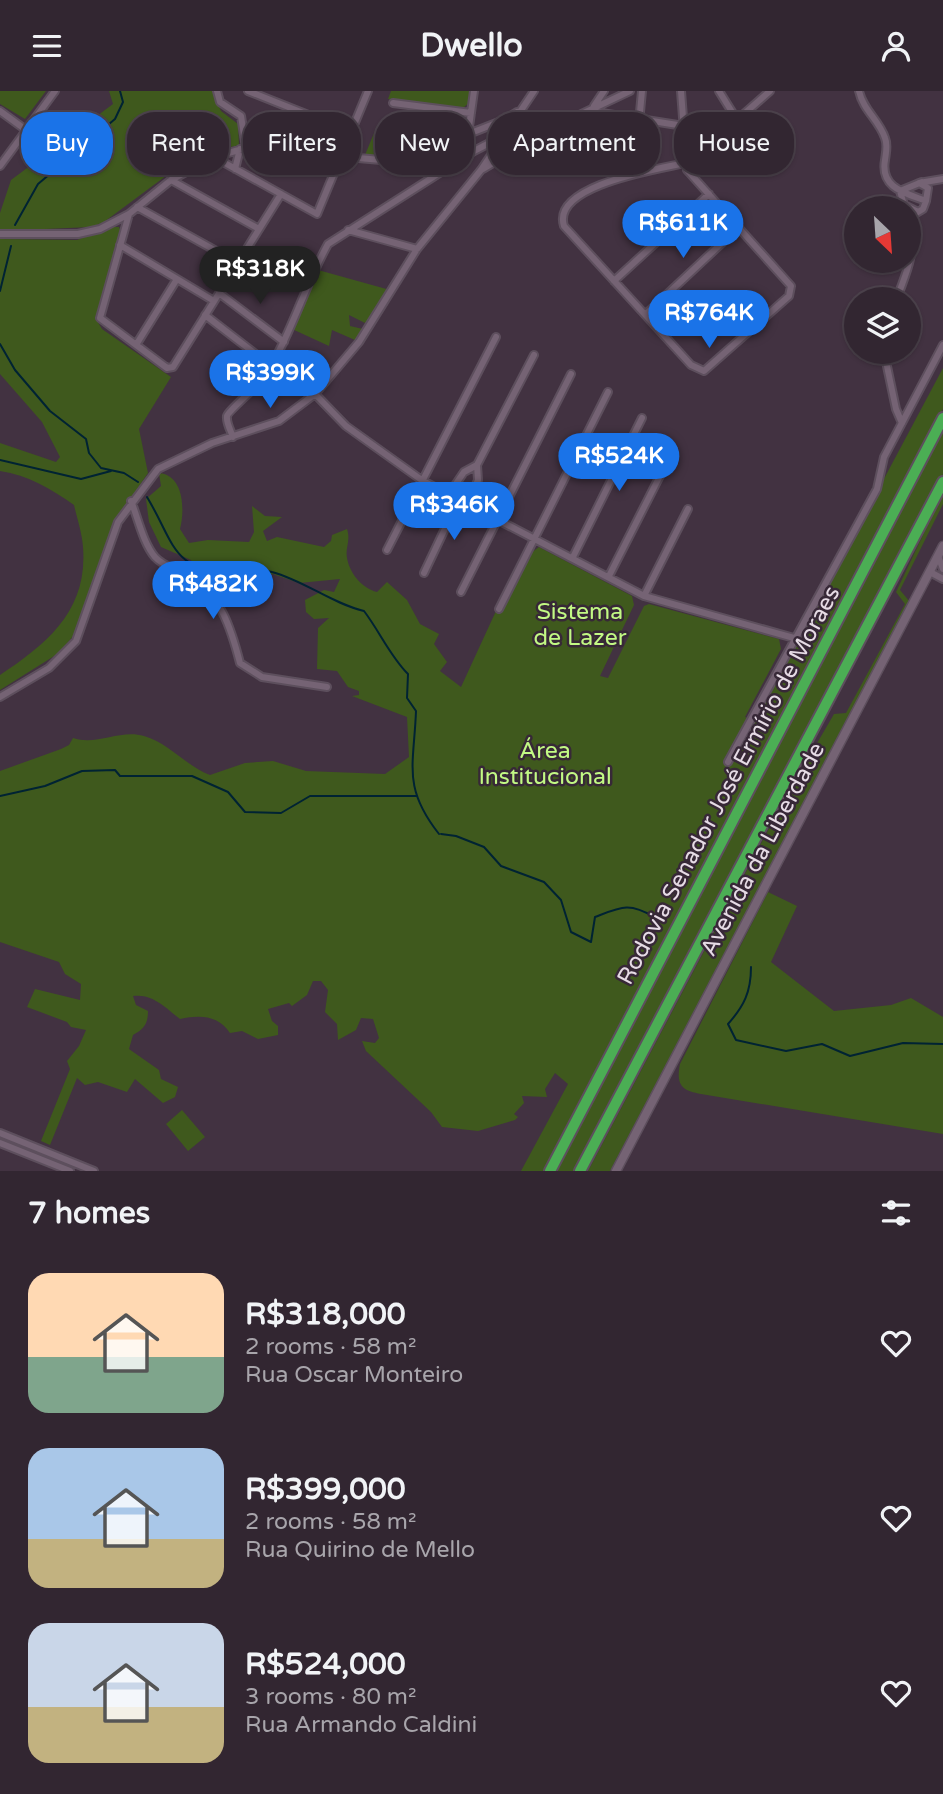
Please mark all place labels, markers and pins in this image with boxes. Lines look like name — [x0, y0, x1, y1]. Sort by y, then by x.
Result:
pin: R$611K — [626, 201, 740, 260]
pin: R$318K — [203, 247, 317, 306]
pin: R$764K — [652, 291, 766, 350]
pin: R$399K — [213, 351, 327, 410]
pin: R$524K — [562, 433, 676, 493]
pin: R$346K — [397, 483, 511, 542]
pin: R$482K — [156, 561, 270, 621]

